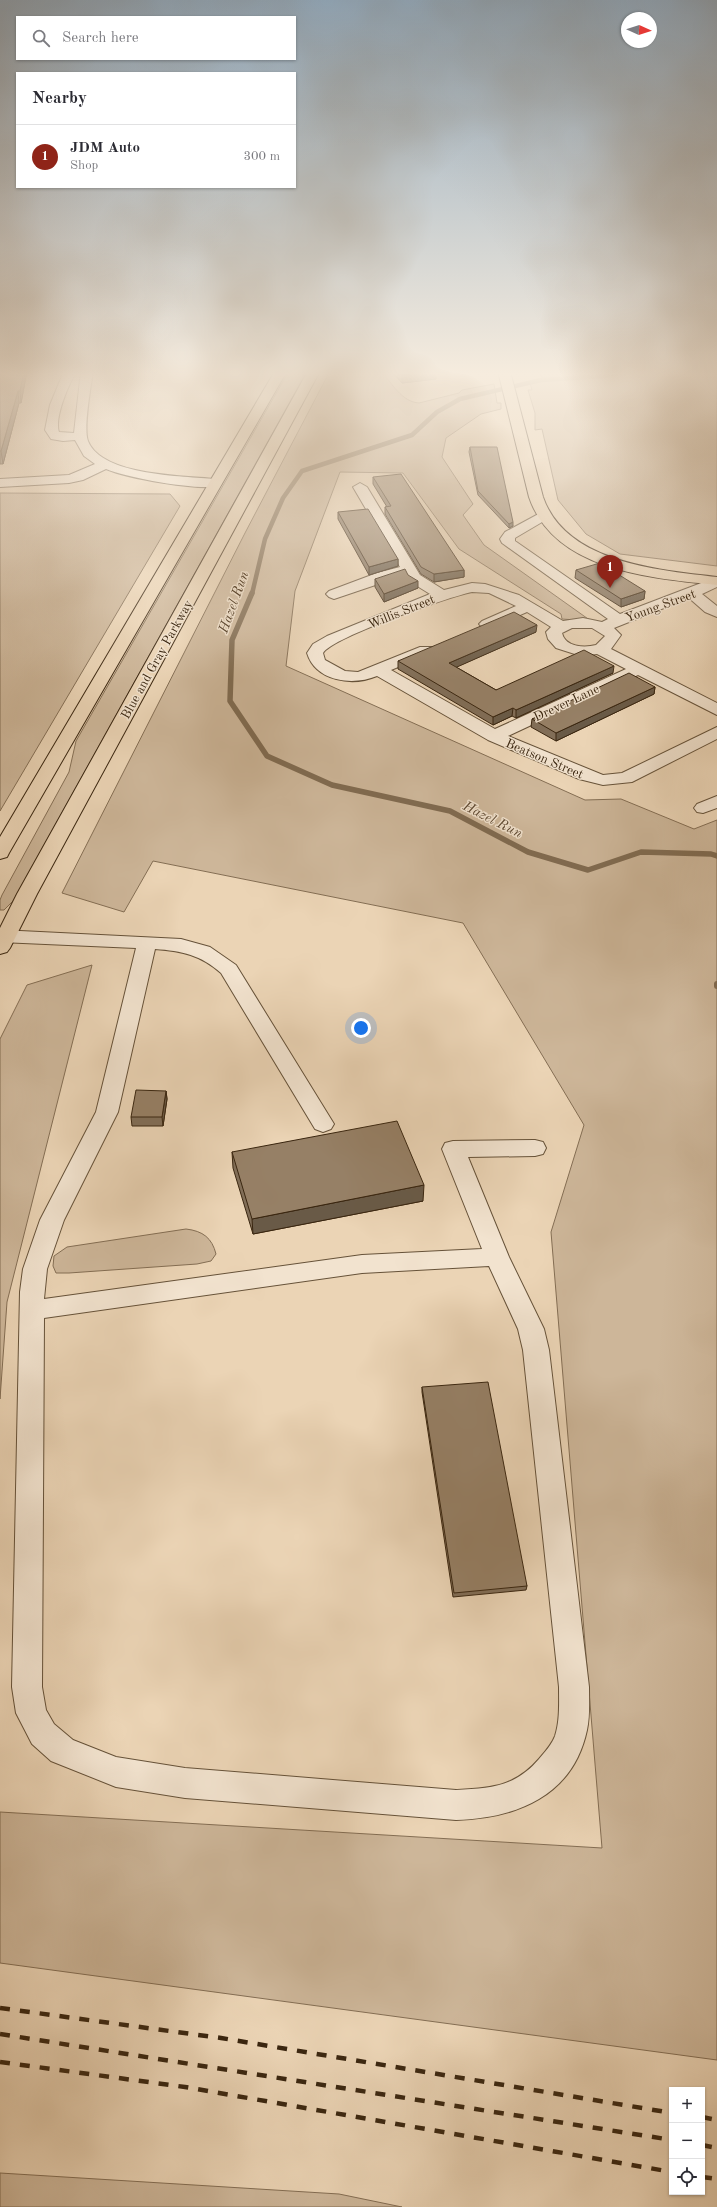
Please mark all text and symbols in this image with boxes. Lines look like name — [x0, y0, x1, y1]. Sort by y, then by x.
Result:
north arrow — [621, 12, 657, 48]
search box — [16, 16, 296, 60]
icon: search — [30, 27, 52, 49]
text: Search here — [62, 31, 139, 46]
text: Nearby — [32, 90, 87, 107]
text: JDM Auto — [70, 141, 140, 156]
text: 1 — [41, 150, 49, 163]
text: 300 m — [243, 150, 280, 163]
text: Shop — [70, 159, 98, 172]
pin: 1 — [597, 555, 623, 588]
water label: Hazel Run — [216, 570, 252, 636]
street label: Young Street — [623, 587, 698, 625]
street label: Willis Street — [366, 593, 437, 632]
street label: Blue and Gray Parkway — [119, 598, 196, 721]
street label: Drever Lane — [532, 683, 601, 724]
street label: Beatson Street — [504, 737, 586, 782]
water label: Hazel Run — [460, 799, 525, 841]
your location — [351, 1018, 371, 1038]
map controls — [669, 2087, 705, 2195]
button: + — [669, 2087, 705, 2123]
button: − — [669, 2123, 705, 2159]
button: locate — [669, 2159, 705, 2195]

